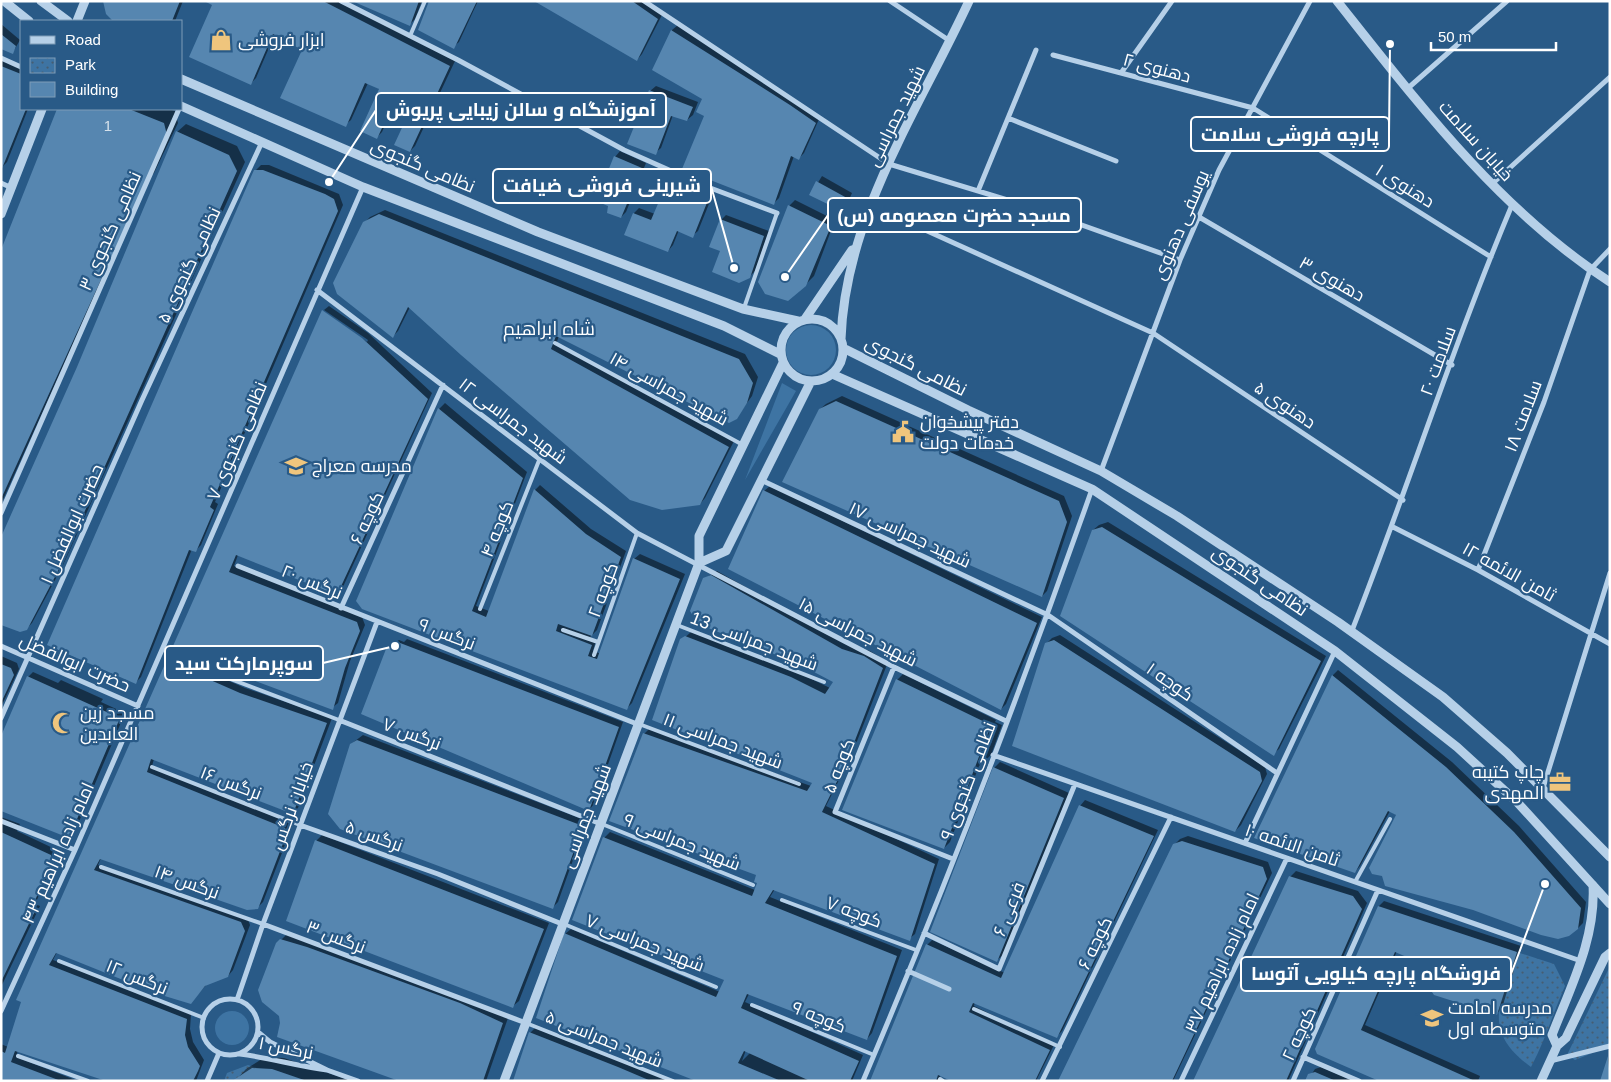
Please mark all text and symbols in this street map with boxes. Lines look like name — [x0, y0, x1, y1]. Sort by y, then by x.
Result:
legend — [20, 20, 182, 110]
scale bar — [1431, 20, 1556, 52]
shop icon: ابزار فروشی — [208, 27, 234, 53]
text: 50 m — [1438, 28, 1471, 45]
place label: ابزار فروشی — [238, 30, 325, 51]
text: Road — [65, 31, 101, 48]
street label: دهنوی ۲ — [1121, 49, 1193, 88]
text: Park — [65, 56, 96, 73]
street label: شهید جمراسی — [863, 62, 930, 170]
text: Building — [65, 81, 118, 98]
callout: آموزشگاه و سالن زیبایی پریوش — [376, 93, 666, 127]
street label: خیابان سلامت — [1434, 97, 1517, 186]
text: آموزشگاه و سالن زیبایی پریوش — [386, 99, 656, 123]
house number: 1 — [104, 117, 112, 134]
callout: پارچه فروشی سلامت — [1191, 117, 1389, 151]
text: پارچه فروشی سلامت — [1201, 124, 1379, 148]
street label: نظامی گنجوی — [368, 135, 478, 198]
street label: دهنوی ۱ — [1371, 160, 1438, 213]
street label: یوسفی دهنوی — [1149, 167, 1214, 283]
street label: نظامی گنجوی ۳ — [75, 168, 146, 294]
callout: شیرینی فروشی ضیافت — [493, 169, 711, 203]
text: شیرینی فروشی ضیافت — [503, 175, 701, 197]
callout: مسجد حضرت معصومه (س) — [828, 198, 1081, 232]
street label: نظامی گنجوی ۵ — [153, 204, 226, 327]
text: مسجد حضرت معصومه (س) — [837, 205, 1071, 227]
street label: دهنوی ۳ — [1295, 252, 1368, 307]
district label: شاه ابراهیم — [503, 318, 595, 342]
street label: سلامت ۲۰ — [1416, 324, 1460, 398]
street label: نظامی گنجوی — [862, 332, 970, 401]
street label: شهید جمراسی ۱۴ — [606, 348, 732, 431]
street label: شهید جمراسی ۱۲ — [454, 374, 571, 469]
street label: دهنوی ۵ — [1250, 377, 1319, 434]
street label: سلامت ۱۸ — [1500, 377, 1546, 455]
street label: نظامی گنجوی ۷ — [203, 379, 272, 504]
place label: دفتر پیشخوان خدمات دولت — [920, 412, 1019, 454]
public building icon: دفتر پیشخوان خدمات دولت — [890, 419, 916, 445]
school or university icon: مدرسه معراج — [283, 453, 309, 479]
place label: مدرسه معراج — [312, 456, 412, 478]
street label: حضرت ابوالفضل ۱ — [37, 461, 108, 587]
street label: کوچه ۶ — [346, 489, 390, 548]
street label: کوچه ۴ — [477, 498, 519, 561]
street label: شهید جمراسی ۱۷ — [846, 498, 974, 573]
street label: ثامن الائمه ۱۲ — [1459, 538, 1559, 607]
street label: نظامی گنجوی — [1208, 542, 1312, 621]
street label: کوچه ۲ — [584, 560, 624, 621]
street label: نرگس ۲۰ — [278, 561, 345, 604]
street label: شهید جمراسی ۱۵ — [795, 594, 921, 671]
street label: شهید جمراسی 13 — [687, 607, 821, 675]
street label: نرگس ۹ — [415, 614, 478, 655]
street label: حضرت ابوالفضل — [16, 630, 133, 697]
callout: سوپرمارکت سید — [165, 646, 323, 680]
text: سوپرمارکت سید — [175, 653, 313, 677]
street label: کوچه ۱ — [1142, 659, 1197, 707]
place label: مسجد زین العابدین — [80, 703, 155, 745]
street label: شهید جمراسی ۱۱ — [660, 709, 785, 774]
mosque icon: مسجد زین العابدین — [50, 710, 76, 736]
street label: نرگس ۷ — [380, 714, 444, 755]
street label: نظامی گنجوی ۹ — [936, 719, 1001, 843]
street label: کوچه ۵ — [819, 736, 861, 797]
street label: خیابان نرگس — [267, 759, 318, 853]
street label: شهید جمراسی — [557, 761, 616, 871]
street label: نرگس ۱۶ — [197, 762, 264, 805]
place label: چاپ‌ کتیبه المهدی — [1472, 762, 1544, 804]
office icon: چاپ‌ کتیبه المهدی — [1547, 769, 1573, 795]
street label: امام زاده ابراهیم ۴۳ — [18, 779, 100, 927]
street label: شهید جمراسی ۹ — [620, 809, 743, 875]
street label: نرگس ۵ — [342, 816, 405, 857]
street label: ثامن الائمه ۱۰ — [1242, 820, 1342, 871]
street label: نرگس ۱۴ — [152, 861, 222, 904]
street label: فرعی ۶ — [989, 879, 1030, 939]
street label: امام زاده ابراهیم ۳۷ — [1181, 890, 1265, 1037]
street label: کوچه ۷ — [822, 892, 885, 934]
street label: شهید جمراسی ۷ — [582, 910, 707, 977]
street label: کوچه ۶ — [1074, 914, 1118, 973]
street label: نرگس ۳ — [303, 917, 369, 958]
street label: نرگس ۱۲ — [103, 956, 171, 999]
callout: فروشگاه پارچه کیلویی آتوسا — [1241, 957, 1511, 991]
text: فروشگاه پارچه کیلویی آتوسا — [1251, 963, 1501, 987]
street label: کوچه ۹ — [788, 997, 849, 1039]
place label: مدرسه امامت متوسطه اول — [1448, 998, 1552, 1040]
street label: کوچه ۲ — [1278, 1004, 1322, 1065]
school or university icon: مدرسه امامت متوسطه اول — [1419, 1005, 1445, 1031]
street label: شهید جمراسی ۵ — [542, 1006, 666, 1073]
street label: نرگس ۱ — [257, 1033, 315, 1064]

